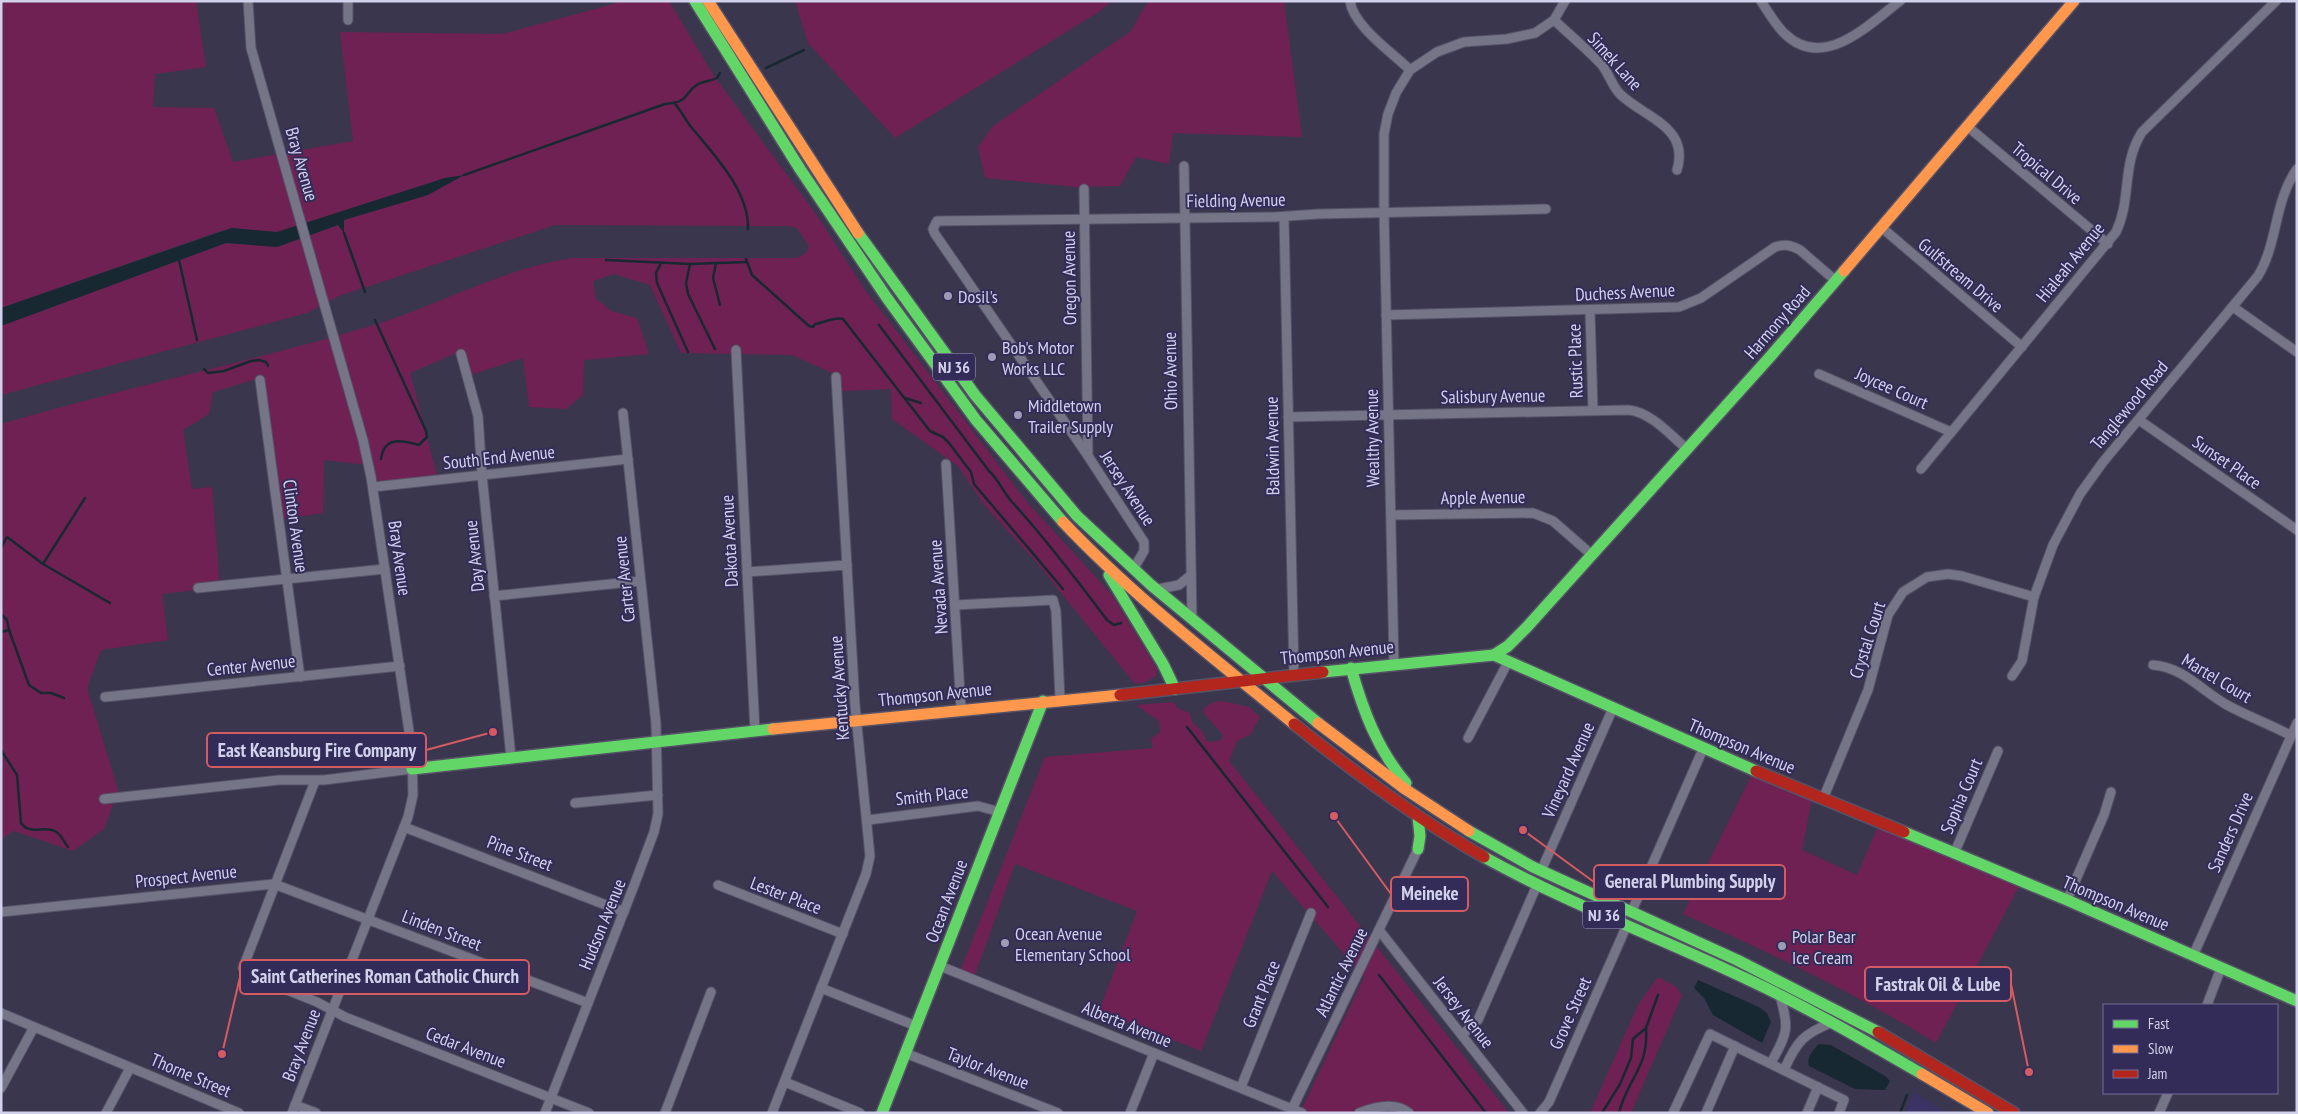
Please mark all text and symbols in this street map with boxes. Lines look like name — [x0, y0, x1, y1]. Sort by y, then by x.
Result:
street label: Simek Lane — [1583, 27, 1647, 95]
street label: Bray Avenue — [281, 124, 323, 204]
street label: Tropical Drive — [2007, 137, 2087, 209]
street label: Fielding Avenue — [1186, 188, 1286, 212]
street label: Hialeah Avenue — [2031, 217, 2109, 307]
street label: Oregon Avenue — [1057, 231, 1081, 325]
street label: Gulfstream Drive — [1914, 233, 2008, 317]
street label: Duchess Avenue — [1574, 278, 1676, 306]
street label: Harmony Road — [1739, 281, 1815, 363]
place label: Dosil's — [958, 285, 998, 308]
marker: Dosil's — [942, 290, 954, 302]
street label: Rustic Place — [1562, 323, 1588, 399]
street label: Ohio Avenue — [1158, 332, 1182, 410]
place label: Bob's Motor Works LLC — [1002, 336, 1074, 380]
marker: Bob's Motor Works LLC — [986, 351, 998, 363]
road number: NJ 36 — [933, 354, 975, 381]
street label: Tanglewood Road — [2085, 356, 2173, 454]
street label: Joycee Court — [1851, 361, 1932, 414]
street label: Salisbury Avenue — [1440, 384, 1546, 408]
street label: Wealthy Avenue — [1360, 389, 1384, 487]
place label: Middletown Trailer Supply — [1028, 394, 1113, 438]
street label: Baldwin Avenue — [1260, 396, 1284, 496]
marker: Middletown Trailer Supply — [1012, 409, 1024, 421]
street label: Sunset Place — [2188, 430, 2266, 494]
street label: South End Avenue — [442, 440, 556, 474]
street label: Jersey Avenue — [1095, 445, 1161, 530]
street label: Clinton Avenue — [278, 478, 314, 574]
street label: Apple Avenue — [1440, 485, 1526, 509]
street label: Dakota Avenue — [715, 494, 743, 588]
street label: Bray Avenue — [383, 519, 417, 597]
street label: Day Avenue — [459, 519, 489, 593]
street label: Carter Avenue — [608, 535, 640, 623]
street label: Nevada Avenue — [923, 539, 953, 635]
street label: Crystal Court — [1844, 599, 1890, 681]
street label: Kentucky Avenue — [824, 635, 854, 741]
street label: Thompson Avenue — [1279, 635, 1395, 669]
street label: Martel Court — [2178, 648, 2256, 708]
street label: Center Avenue — [205, 649, 297, 681]
street label: Thompson Avenue — [877, 677, 993, 711]
street label: Thompson Avenue — [1685, 713, 1799, 779]
street label: Vineyard Avenue — [1536, 718, 1599, 823]
callout: East Keansburg Fire Company — [207, 733, 426, 767]
text: East Keansburg Fire Company — [218, 738, 417, 762]
street label: Sophia Court — [1935, 755, 1987, 837]
street label: Smith Place — [894, 780, 970, 810]
street label: Sanders Drive — [2202, 788, 2258, 876]
street label: Pine Street — [484, 830, 556, 876]
street label: Ocean Avenue — [920, 856, 972, 946]
street label: Prospect Avenue — [134, 859, 238, 893]
callout: General Plumbing Supply — [1594, 865, 1785, 899]
text: General Plumbing Supply — [1605, 869, 1776, 893]
street label: Thompson Avenue — [2059, 870, 2173, 936]
street label: Lester Place — [747, 871, 825, 919]
street label: Hudson Avenue — [573, 875, 631, 973]
callout: Meineke — [1391, 877, 1468, 911]
text: Meineke — [1401, 881, 1459, 905]
road number: NJ 36 — [1583, 902, 1625, 928]
street label: Linden Street — [399, 904, 485, 956]
place label: Ocean Avenue Elementary School — [1015, 922, 1131, 966]
street label: Atlantic Avenue — [1310, 924, 1372, 1020]
place label: Polar Bear Ice Cream — [1792, 925, 1856, 969]
marker: Ocean Avenue Elementary School — [999, 937, 1011, 949]
marker: Polar Bear Ice Cream — [1776, 940, 1788, 952]
street label: Grant Place — [1237, 957, 1285, 1031]
callout: Saint Catherines Roman Catholic Church — [240, 960, 529, 994]
text: Saint Catherines Roman Catholic Church — [251, 964, 519, 988]
callout: Fastrak Oil & Lube — [1865, 967, 2011, 1001]
street label: Jersey Avenue — [1428, 971, 1499, 1053]
text: Fastrak Oil & Lube — [1875, 972, 2001, 996]
street label: Grove Street — [1544, 973, 1596, 1053]
street label: Alberta Avenue — [1079, 996, 1175, 1052]
legend — [2103, 1004, 2278, 1094]
street label: Bray Avenue — [277, 1006, 325, 1084]
text: Fast — [2148, 1014, 2169, 1033]
street label: Cedar Avenue — [423, 1021, 509, 1073]
text: Slow — [2148, 1039, 2173, 1058]
street label: Taylor Avenue — [944, 1042, 1032, 1094]
street label: Thorne Street — [147, 1048, 235, 1102]
text: Jam — [2147, 1064, 2167, 1083]

